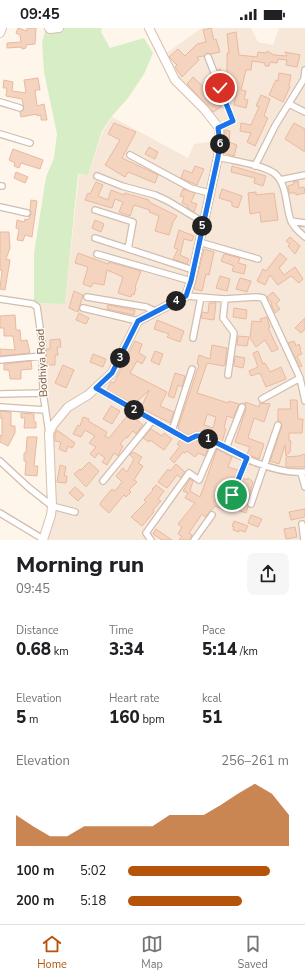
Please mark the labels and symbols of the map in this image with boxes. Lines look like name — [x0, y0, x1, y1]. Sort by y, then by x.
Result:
pin — [203, 71, 237, 105]
pin: 6 — [210, 134, 230, 154]
pin: 5 — [192, 216, 212, 236]
pin: 4 — [166, 291, 186, 311]
street label: Bodhiya Road — [33, 328, 51, 398]
pin: 3 — [110, 348, 130, 368]
pin: 2 — [124, 400, 144, 420]
pin: 1 — [198, 429, 218, 449]
pin — [215, 478, 249, 512]

